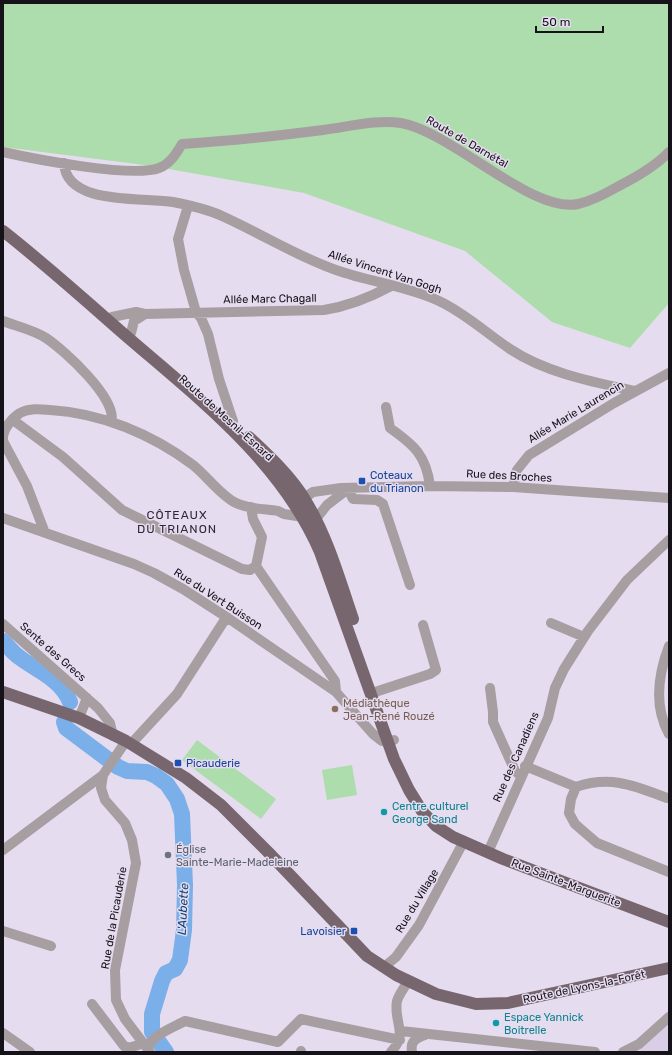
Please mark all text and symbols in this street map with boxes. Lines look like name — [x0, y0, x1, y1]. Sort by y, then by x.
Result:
scale bar — [536, 8, 603, 34]
text: 50 m — [542, 15, 570, 29]
street label: Route de Darnétal — [424, 113, 510, 171]
street label: Allée Vincent Van Gogh — [327, 248, 443, 296]
street label: Allée Marc Chagall — [223, 292, 317, 306]
street label: Route de Mesnil-Esnard — [176, 372, 276, 464]
street label: Allée Marie Laurencin — [526, 378, 626, 446]
street label: Rue des Broches — [466, 467, 553, 485]
place label: Coteaux du Trianon — [370, 469, 424, 495]
marker: Coteaux du Trianon — [357, 476, 367, 486]
district label: CÔTEAUX DU TRIANON — [137, 508, 217, 536]
street label: Rue du Vert Buisson — [171, 565, 265, 633]
street label: Sente des Grecs — [17, 620, 89, 684]
place label: Médiathèque Jean-René Rouzé — [343, 697, 435, 723]
marker: Médiathèque Jean-René Rouzé — [330, 704, 340, 714]
street label: Rue des Canadiens — [490, 709, 542, 804]
place label: Picauderie — [186, 757, 240, 770]
marker: Picauderie — [173, 758, 183, 768]
place label: Centre culturel George Sand — [392, 800, 469, 826]
marker: Centre culturel George Sand — [379, 807, 389, 817]
place label: Église Sainte-Marie-Madeleine — [176, 843, 299, 869]
marker: Église Sainte-Marie-Madeleine — [163, 850, 173, 860]
street label: Rue Sainte-Marguerite — [509, 856, 623, 910]
street label: Rue de la Picauderie — [99, 866, 129, 970]
street label: Rue du Village — [393, 867, 441, 935]
water label: L'Aubette — [175, 882, 191, 935]
place label: Lavoisier — [300, 925, 347, 938]
marker: Lavoisier — [349, 926, 359, 936]
street label: Route de Lyons-la-Forêt — [522, 968, 647, 1006]
place label: Espace Yannick Boitrelle — [504, 1011, 584, 1037]
marker: Espace Yannick Boitrelle — [491, 1018, 501, 1028]

